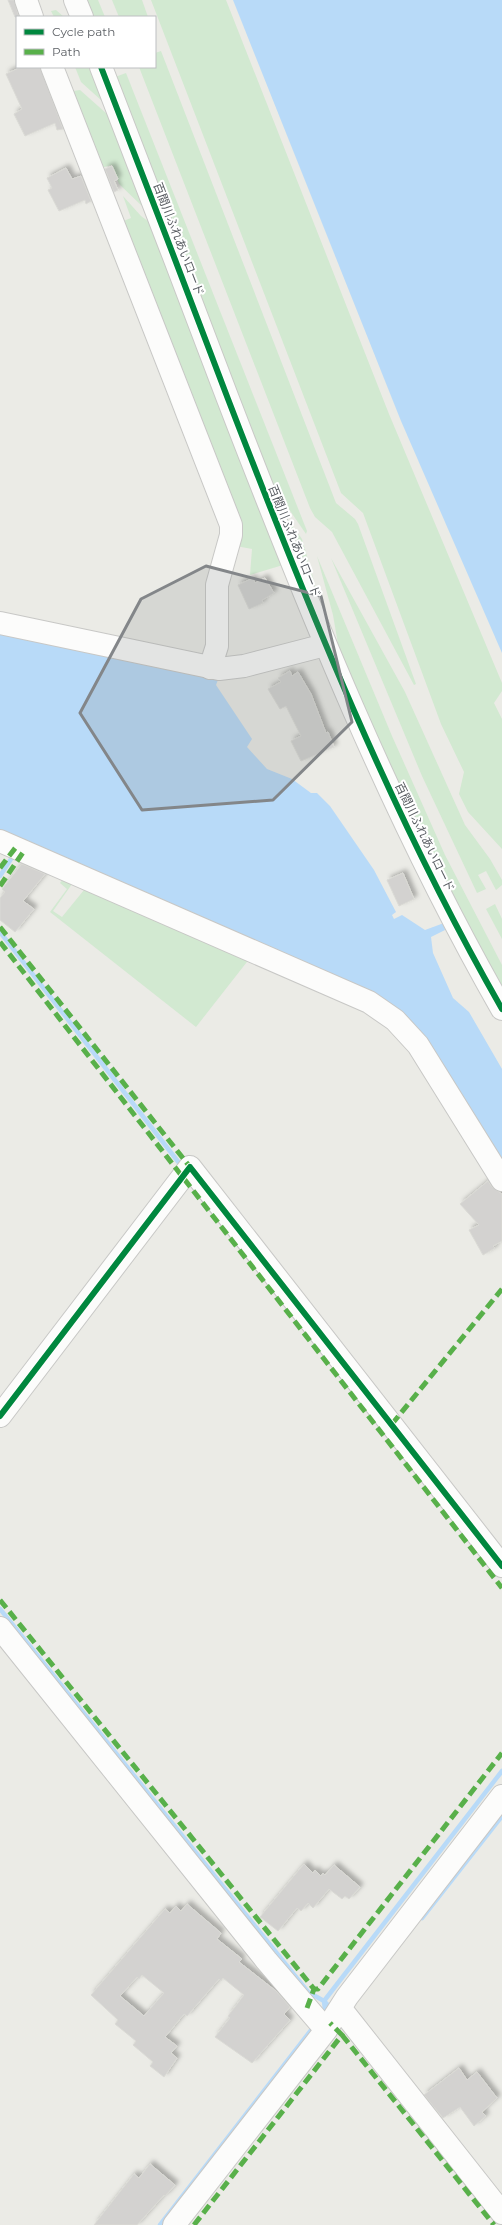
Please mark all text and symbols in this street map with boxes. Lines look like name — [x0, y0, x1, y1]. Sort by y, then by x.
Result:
legend — [16, 16, 156, 68]
text: Cycle path — [52, 24, 115, 39]
text: Path — [52, 44, 81, 59]
street label: 百間川ふれあいロード — [150, 180, 208, 298]
street label: 百間川ふれあいロード — [266, 483, 324, 599]
street label: 百間川ふれあいロード — [392, 780, 458, 894]

